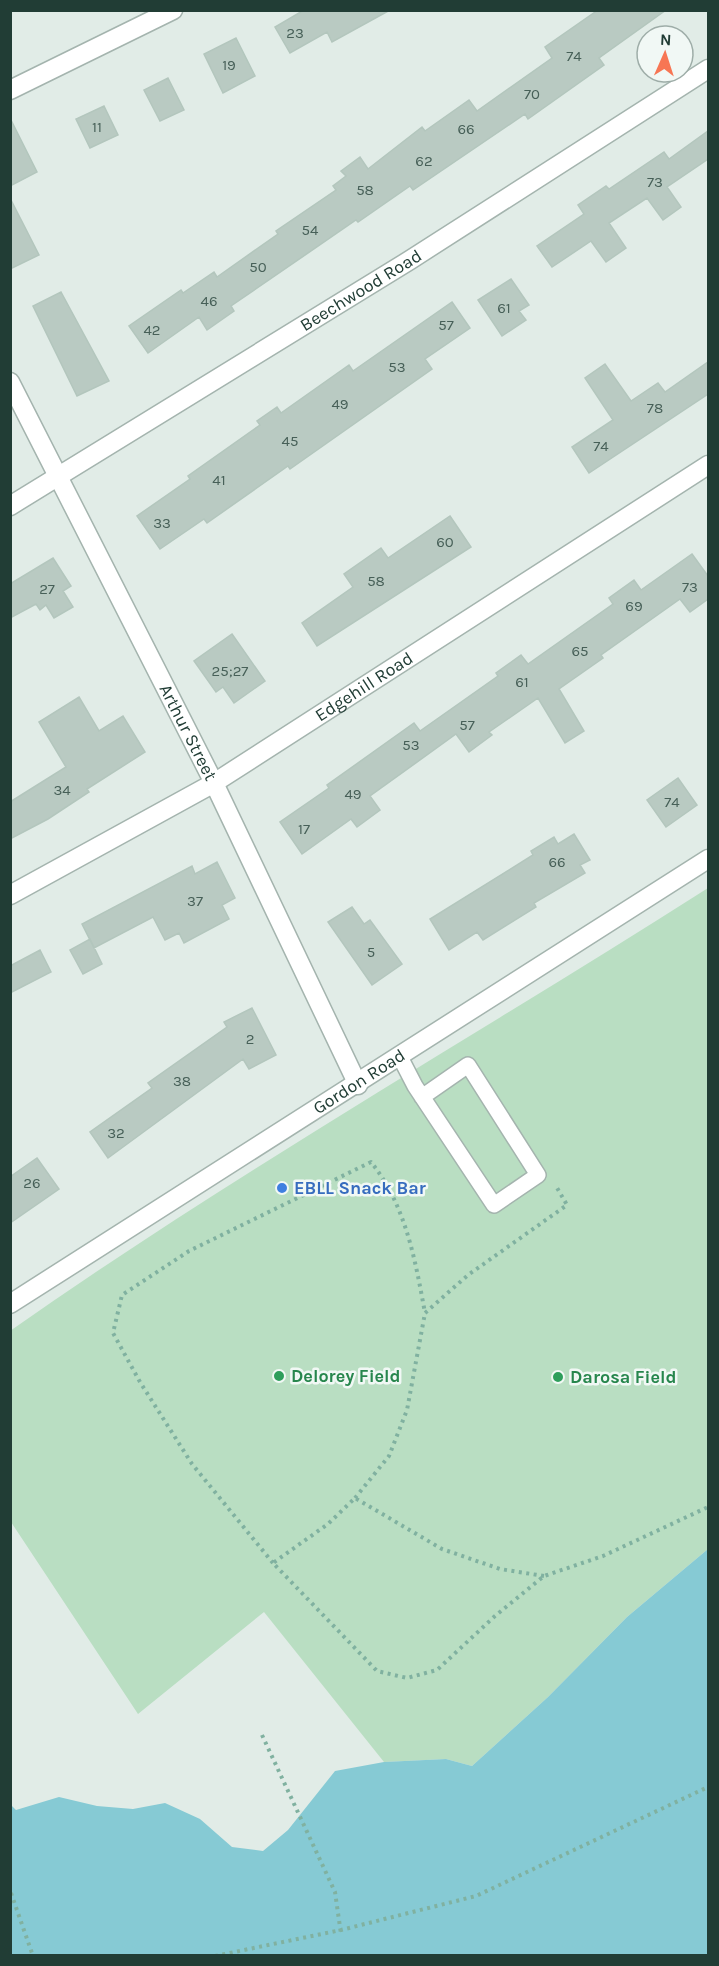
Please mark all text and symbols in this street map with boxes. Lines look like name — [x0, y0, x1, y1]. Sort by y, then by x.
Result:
house number: 23 — [286, 24, 304, 42]
north arrow — [635, 24, 695, 84]
text: N — [660, 30, 672, 49]
house number: 74 — [566, 47, 582, 65]
house number: 19 — [222, 56, 236, 74]
house number: 70 — [524, 85, 540, 103]
house number: 11 — [92, 118, 102, 136]
house number: 66 — [457, 120, 475, 138]
house number: 62 — [415, 152, 433, 170]
house number: 73 — [647, 173, 663, 191]
house number: 58 — [356, 181, 374, 199]
house number: 54 — [302, 221, 319, 239]
street label: Beechwood Road — [296, 244, 426, 336]
house number: 50 — [249, 258, 267, 276]
house number: 46 — [201, 292, 217, 310]
house number: 61 — [497, 299, 511, 317]
house number: 57 — [438, 316, 454, 334]
house number: 42 — [143, 321, 161, 339]
house number: 53 — [388, 358, 406, 376]
house number: 49 — [331, 395, 349, 413]
house number: 78 — [647, 399, 663, 417]
house number: 45 — [282, 432, 298, 450]
house number: 74 — [593, 437, 609, 455]
house number: 41 — [212, 471, 226, 489]
house number: 33 — [153, 514, 171, 532]
house number: 60 — [436, 533, 454, 551]
house number: 58 — [367, 572, 385, 590]
house number: 73 — [682, 578, 698, 596]
house number: 27 — [39, 580, 55, 598]
house number: 69 — [625, 597, 643, 615]
house number: 65 — [571, 642, 589, 660]
street label: Edgehill Road — [311, 647, 417, 726]
house number: 25;27 — [212, 662, 248, 680]
house number: 61 — [515, 673, 529, 691]
street label: Arthur Street — [154, 680, 222, 785]
house number: 57 — [459, 716, 475, 734]
house number: 53 — [402, 736, 420, 754]
house number: 34 — [53, 781, 71, 799]
house number: 49 — [344, 785, 362, 803]
house number: 74 — [664, 793, 680, 811]
house number: 17 — [298, 820, 310, 838]
house number: 66 — [548, 853, 566, 871]
house number: 37 — [187, 892, 203, 910]
house number: 5 — [367, 943, 375, 961]
house number: 2 — [246, 1030, 254, 1048]
street label: Gordon Road — [309, 1044, 409, 1119]
house number: 38 — [173, 1072, 191, 1090]
house number: 32 — [107, 1124, 125, 1142]
house number: 26 — [23, 1174, 41, 1192]
place label: EBLL Snack Bar — [294, 1177, 426, 1199]
marker: EBLL Snack Bar — [275, 1181, 289, 1195]
place label: Delorey Field — [291, 1365, 401, 1387]
place label: Darosa Field — [570, 1366, 677, 1388]
marker: Delorey Field — [272, 1369, 286, 1383]
marker: Darosa Field — [551, 1370, 565, 1384]

